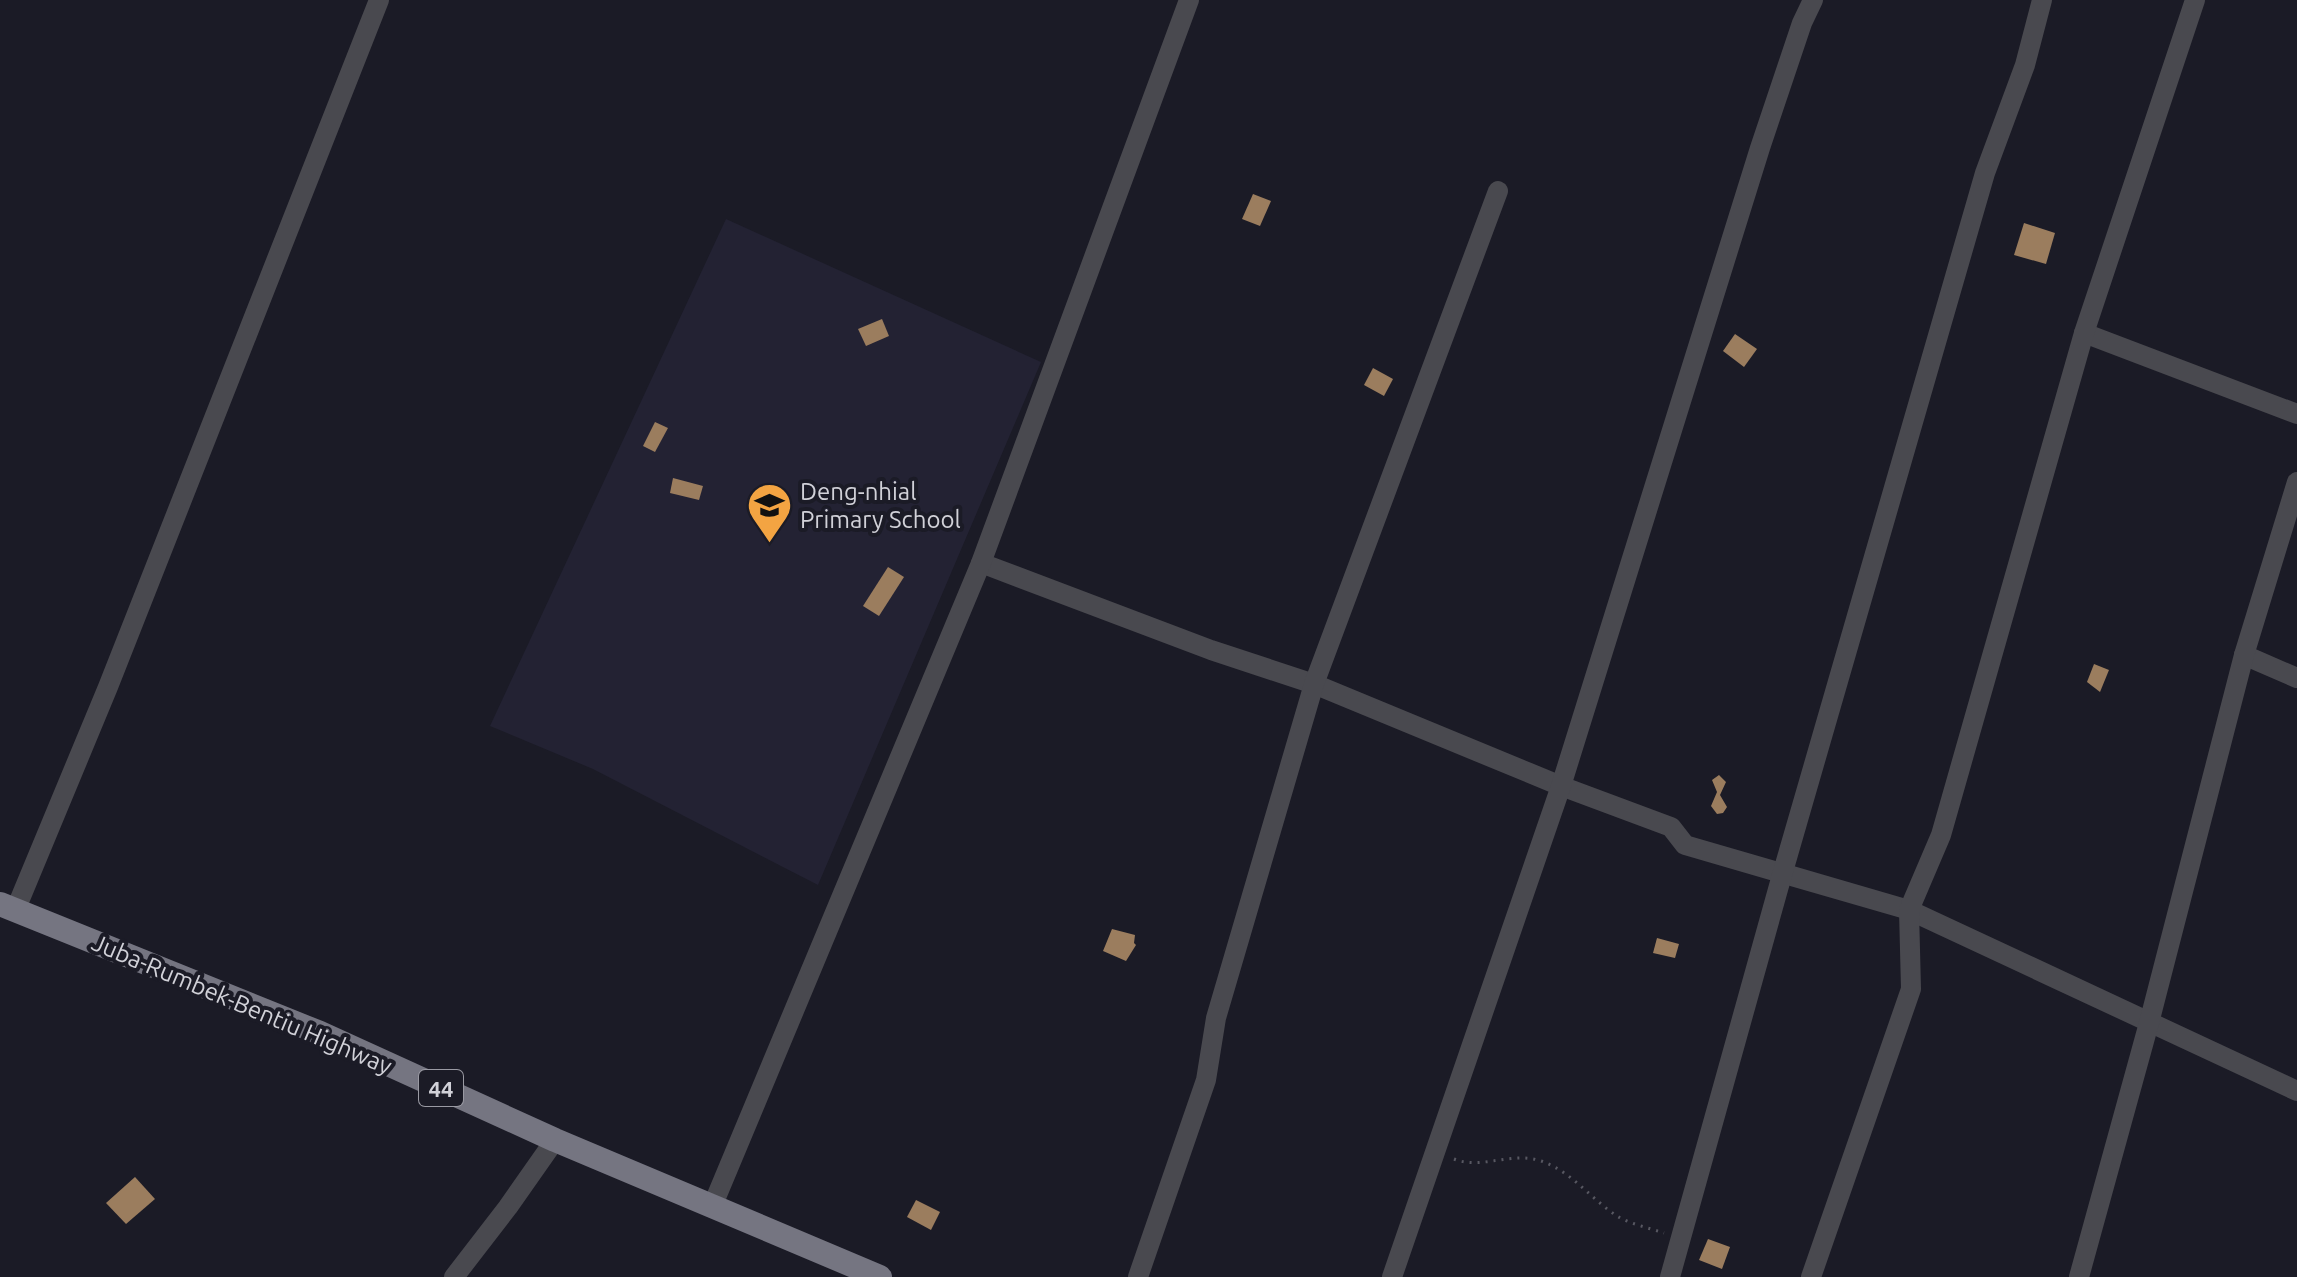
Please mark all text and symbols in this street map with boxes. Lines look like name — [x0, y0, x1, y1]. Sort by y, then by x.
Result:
place label: Deng-nhial Primary School — [800, 478, 961, 533]
school or university icon: Deng-nhial Primary School — [745, 481, 793, 544]
street label: Juba-Rumbek-Bentiu Highway — [88, 928, 396, 1080]
road number: 44 — [419, 1070, 463, 1106]

